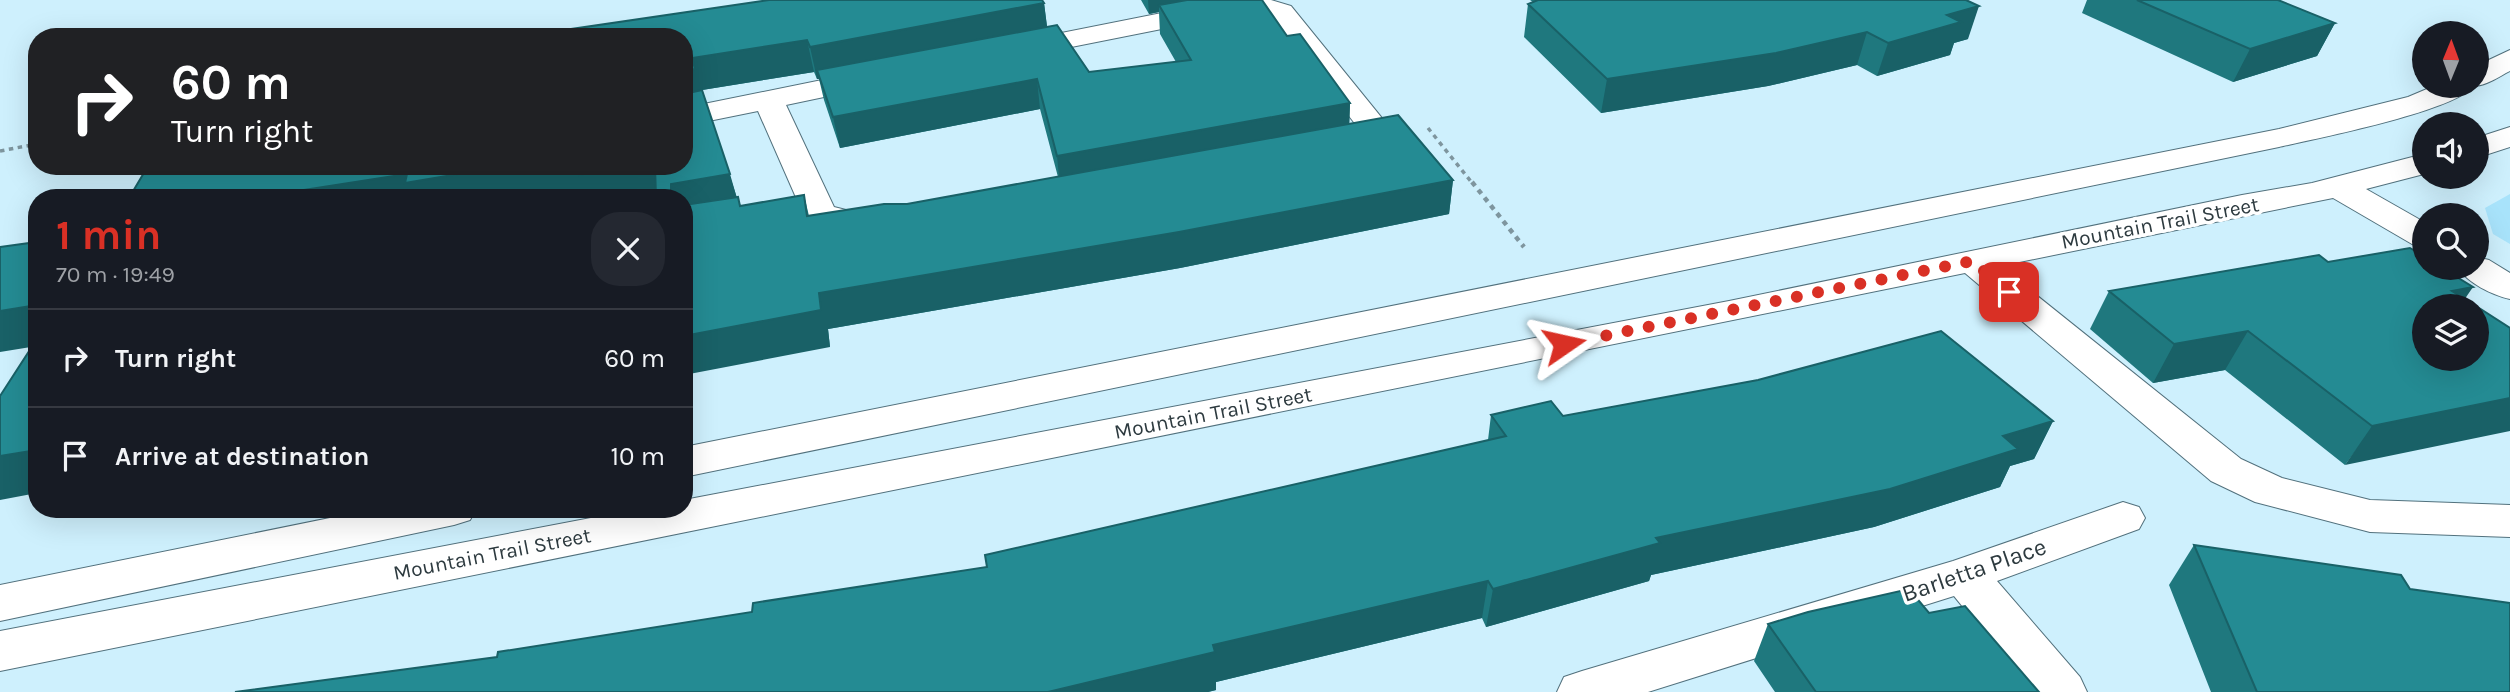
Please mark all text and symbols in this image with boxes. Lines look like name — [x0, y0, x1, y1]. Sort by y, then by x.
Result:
north arrow — [2412, 21, 2488, 98]
map controls — [2412, 21, 2489, 371]
text: 60 m — [171, 54, 291, 111]
icon: right — [56, 56, 147, 147]
button: sound — [2412, 112, 2489, 189]
text: Turn right — [171, 113, 313, 150]
street label: Mountain Trail Street — [2059, 192, 2261, 254]
button: search — [2412, 203, 2489, 280]
text: 1 min — [56, 210, 161, 260]
button: close — [591, 212, 665, 286]
text: 70 m · 19:49 — [56, 261, 175, 288]
pin — [1979, 262, 2039, 322]
icon: arrive — [1990, 273, 2028, 311]
button: layers — [2412, 294, 2489, 371]
position arrow — [1527, 307, 1601, 381]
icon: right — [56, 339, 94, 377]
text: Turn right — [115, 343, 236, 374]
text: 60 m — [604, 343, 665, 374]
street label: Mountain Trail Street — [1112, 382, 1314, 444]
icon: arrive — [56, 437, 94, 475]
text: Arrive at destination — [115, 441, 369, 472]
text: 10 m — [610, 441, 665, 472]
street label: Mountain Trail Street — [391, 523, 593, 585]
street label: Barletta Place — [1898, 532, 2050, 608]

